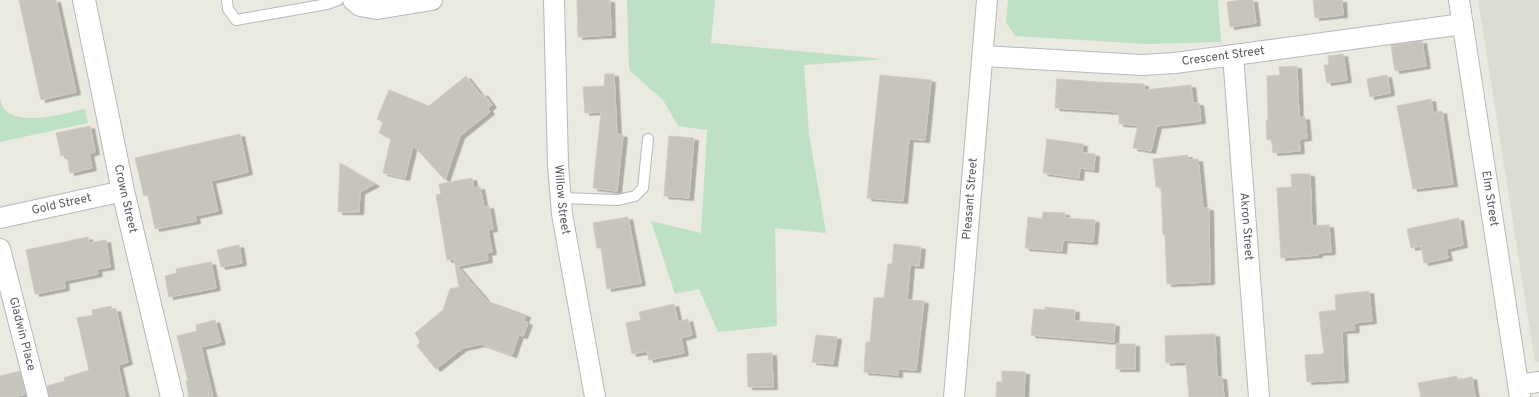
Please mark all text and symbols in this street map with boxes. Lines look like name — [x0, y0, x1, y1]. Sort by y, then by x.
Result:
street label: Crescent Street — [1181, 43, 1266, 70]
street label: Pleasant Street — [959, 157, 982, 240]
street label: Crown Street — [110, 163, 141, 235]
street label: Willow Street — [550, 164, 574, 236]
street label: Elm Street — [1477, 170, 1502, 228]
street label: Gold Street — [30, 190, 93, 219]
street label: Akron Street — [1235, 192, 1257, 261]
street label: Gladwin Place — [5, 296, 39, 373]

